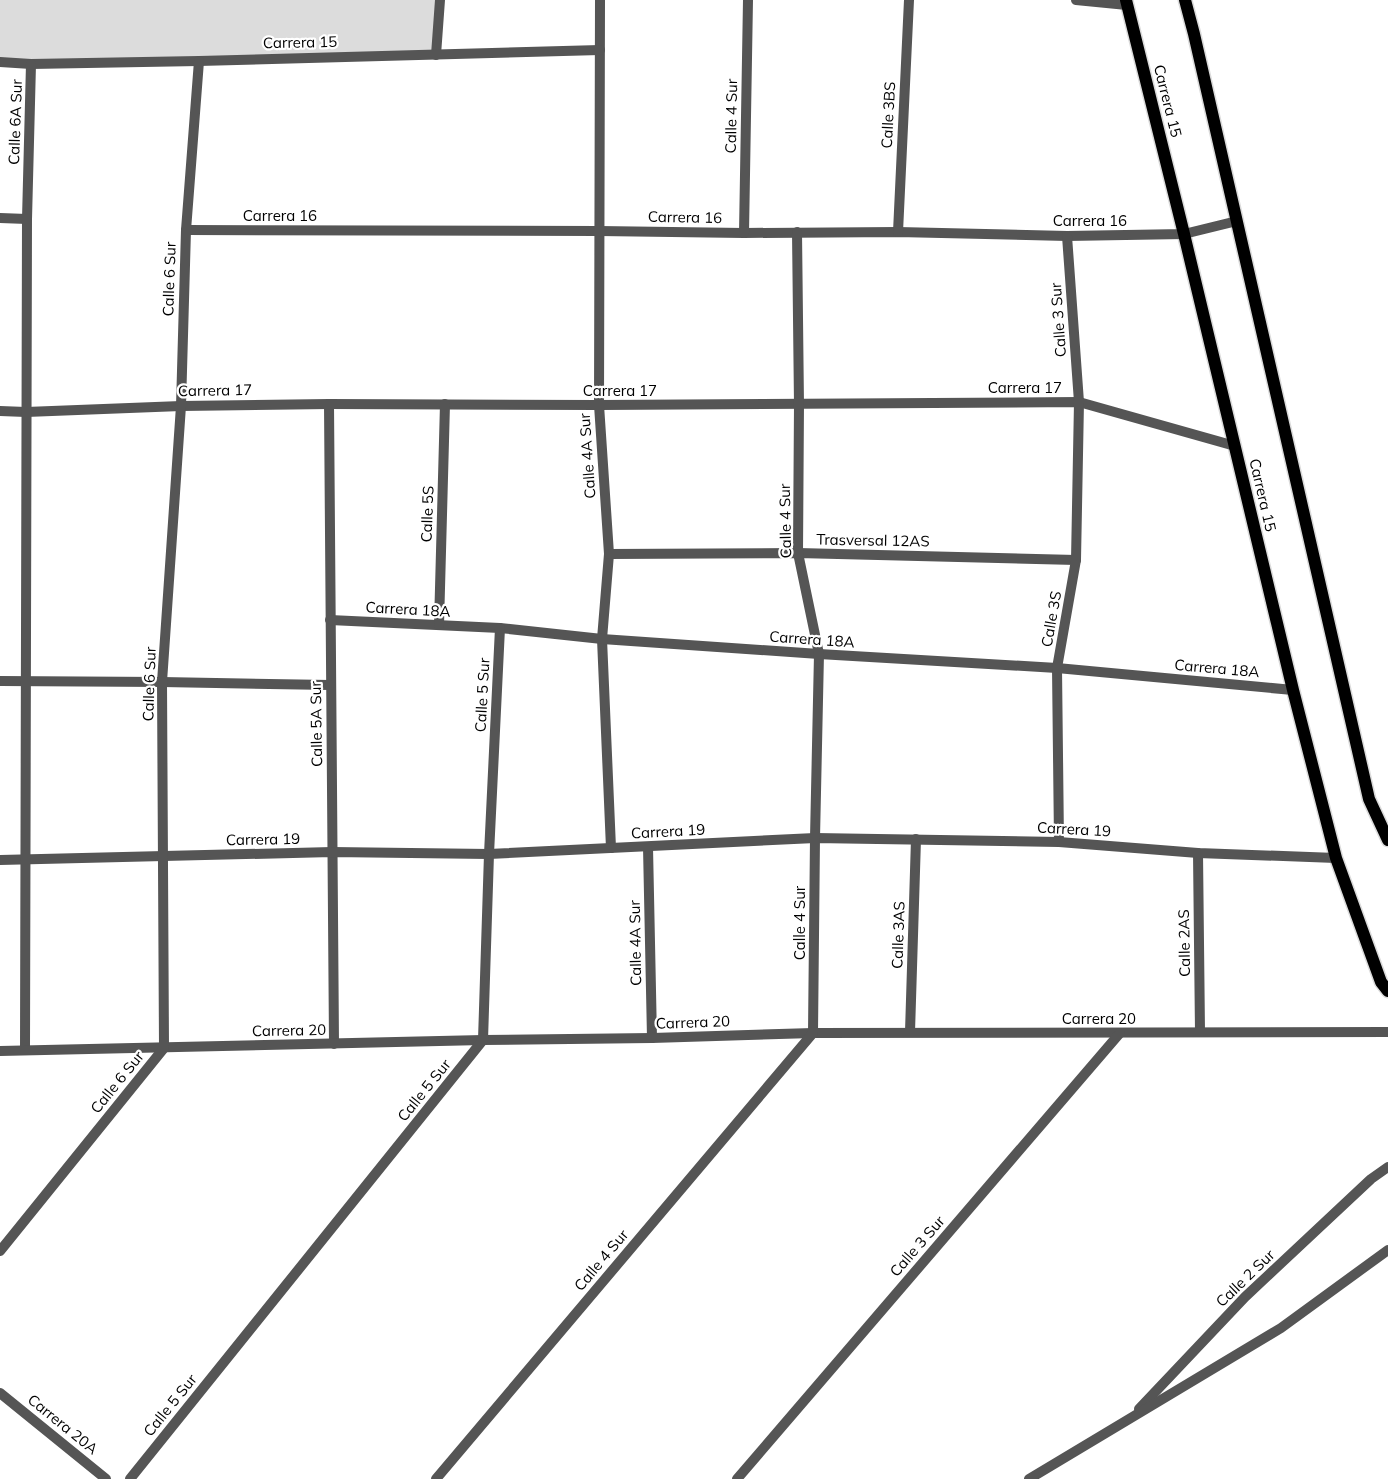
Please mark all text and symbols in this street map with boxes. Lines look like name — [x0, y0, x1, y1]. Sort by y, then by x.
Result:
street label: Carrera 15 — [263, 32, 337, 52]
street label: Carrera 15 — [1150, 63, 1186, 139]
street label: Calle 6A Sur — [4, 78, 26, 165]
street label: Calle 4 Sur — [721, 78, 741, 153]
street label: Calle 3BS — [877, 81, 899, 149]
street label: Carrera 16 — [243, 206, 317, 225]
street label: Carrera 16 — [648, 207, 722, 227]
street label: Carrera 16 — [1053, 211, 1127, 230]
street label: Calle 6 Sur — [158, 241, 180, 317]
street label: Calle 3 Sur — [1046, 282, 1070, 358]
street label: Carrera 17 — [988, 378, 1062, 397]
street label: Carrera 17 — [178, 380, 252, 400]
street label: Carrera 17 — [583, 381, 657, 400]
street label: Calle 4A Sur — [574, 412, 599, 499]
street label: Carrera 15 — [1245, 457, 1281, 533]
street label: Calle 4 Sur — [775, 483, 795, 558]
street label: Calle 5S — [417, 485, 437, 543]
street label: Trasversal 12AS — [816, 530, 930, 550]
street label: Calle 3S — [1037, 589, 1065, 649]
street label: Carrera 18A — [365, 597, 451, 621]
street label: Carrera 18A — [769, 627, 855, 651]
street label: Calle 6 Sur — [138, 646, 160, 722]
street label: Carrera 18A — [1174, 655, 1260, 681]
street label: Calle 5 Sur — [471, 657, 493, 733]
street label: Calle 5A Sur — [306, 680, 326, 767]
street label: Carrera 19 — [1036, 818, 1112, 840]
street label: Carrera 19 — [630, 820, 706, 842]
street label: Carrera 19 — [226, 829, 300, 849]
street label: Calle 4 Sur — [790, 885, 809, 960]
street label: Calle 4A Sur — [625, 899, 645, 986]
street label: Calle 3AS — [887, 901, 909, 969]
street label: Calle 2AS — [1174, 909, 1194, 977]
street label: Carrera 20 — [1062, 1009, 1136, 1028]
street label: Carrera 20 — [656, 1011, 730, 1033]
street label: Carrera 20 — [252, 1020, 326, 1040]
street label: Calle 6 Sur — [86, 1047, 148, 1117]
street label: Calle 5 Sur — [393, 1055, 455, 1125]
street label: Calle 3 Sur — [885, 1211, 949, 1280]
street label: Calle 4 Sur — [570, 1225, 633, 1295]
street label: Calle 2 Sur — [1212, 1245, 1279, 1311]
street label: Calle 5 Sur — [139, 1370, 201, 1440]
street label: Carrera 20A — [24, 1390, 102, 1458]

